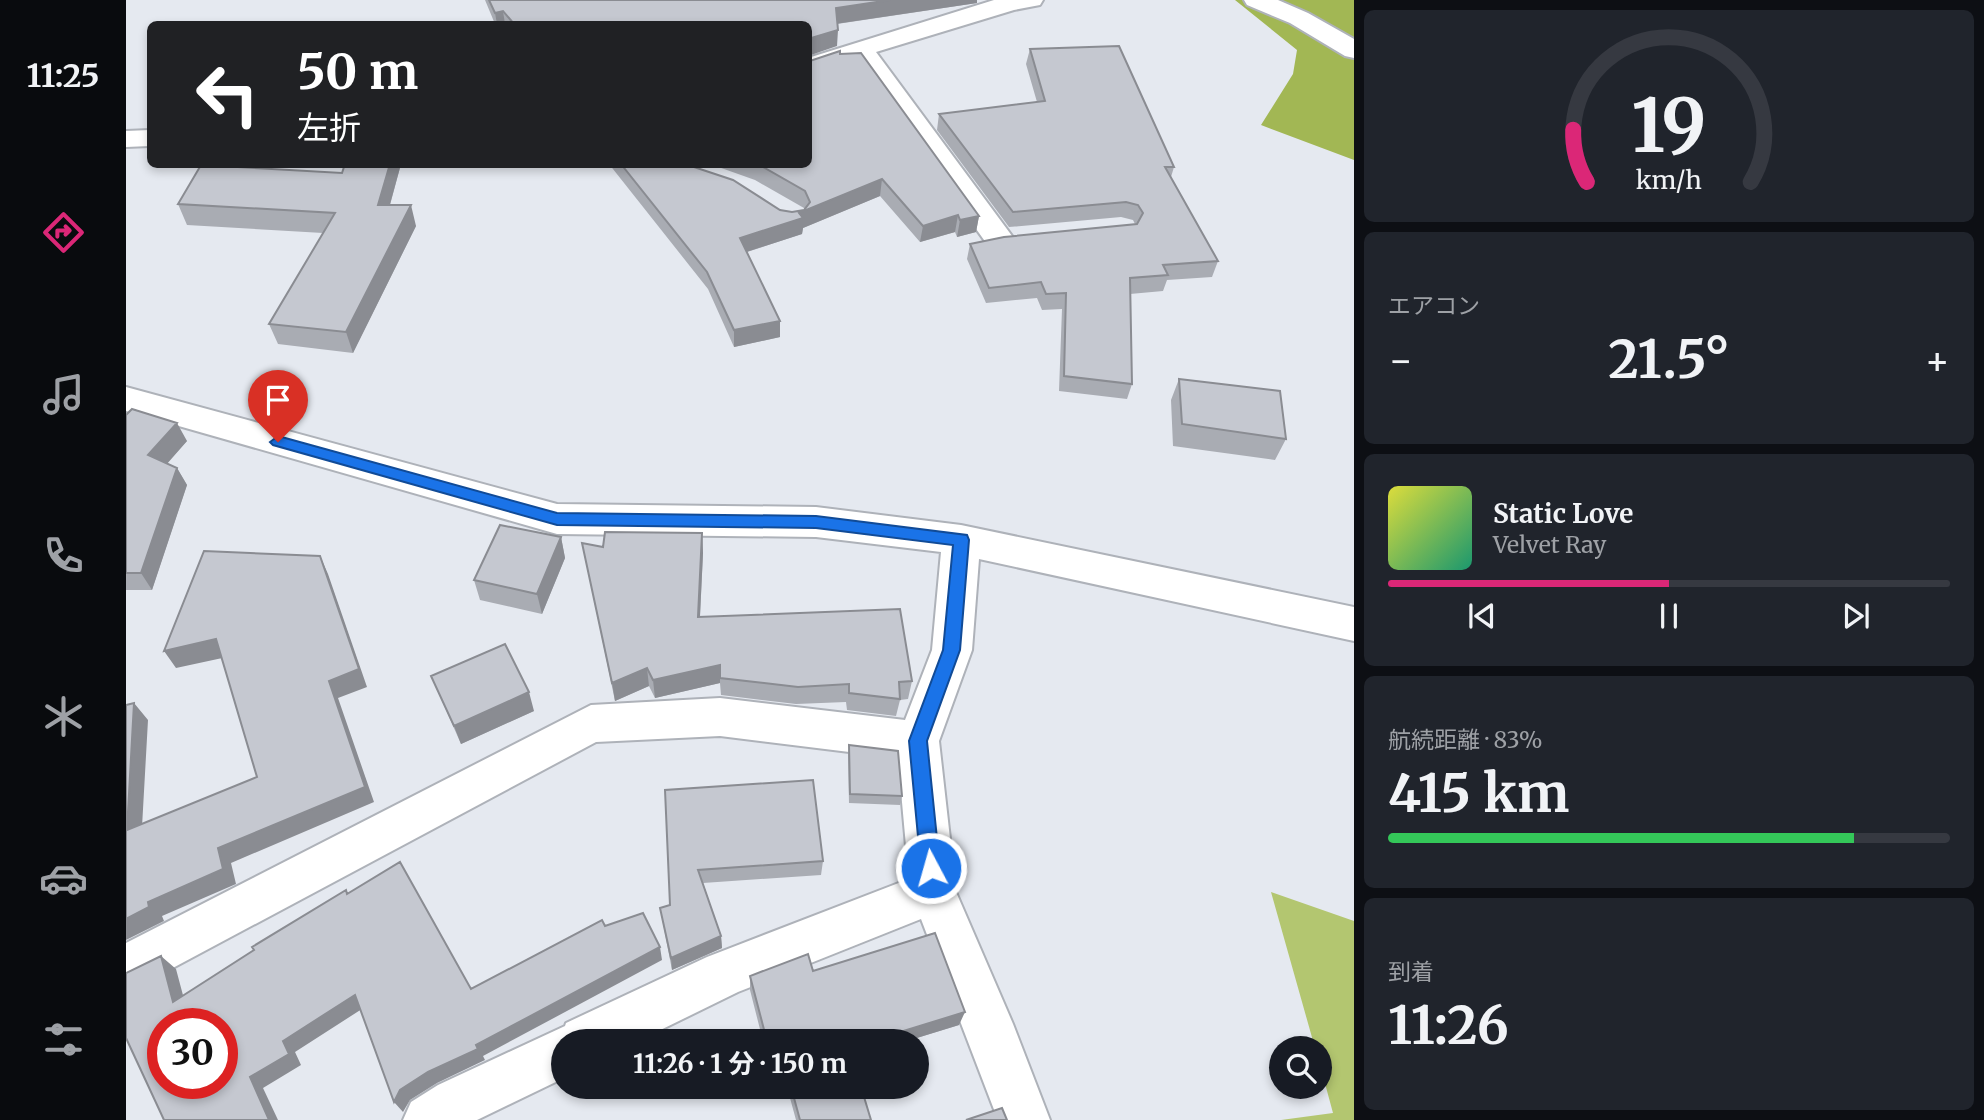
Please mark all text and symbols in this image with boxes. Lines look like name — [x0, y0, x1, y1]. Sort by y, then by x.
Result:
text: 50 m — [297, 41, 418, 102]
icon: left — [182, 49, 273, 140]
text: 11:25 — [26, 56, 100, 96]
text: 19 — [1631, 80, 1707, 172]
text: 左折 — [297, 108, 361, 148]
text: km/h — [1636, 164, 1702, 196]
icon: directions — [39, 208, 88, 257]
text: エアコン — [1388, 291, 1480, 320]
text: 21.5° — [1608, 327, 1730, 392]
text: − — [1388, 337, 1413, 384]
text: + — [1925, 337, 1950, 384]
icon: music — [39, 370, 88, 419]
pin — [248, 370, 308, 442]
icon: arrive — [259, 381, 297, 419]
text: Static Love — [1493, 497, 1633, 530]
text: Velvet Ray — [1493, 530, 1606, 559]
icon: phone — [39, 531, 88, 580]
icon: previous — [1463, 597, 1501, 635]
icon: pause — [1650, 597, 1688, 635]
icon: next — [1837, 597, 1875, 635]
icon: climate — [39, 692, 88, 741]
text: 航続距離 · 83% — [1388, 725, 1543, 754]
text: 415 km — [1388, 761, 1569, 826]
position arrow — [894, 831, 968, 905]
icon: car — [39, 854, 88, 903]
text: 到着 — [1388, 957, 1434, 986]
text: 11:26 — [1388, 993, 1509, 1058]
speed limit sign: 30 — [147, 1008, 238, 1099]
icon: filters — [39, 1015, 88, 1064]
map controls — [1269, 1036, 1332, 1099]
button: search — [1269, 1036, 1332, 1099]
text: 11:26 · 1 分 · 150 m — [633, 1047, 847, 1080]

